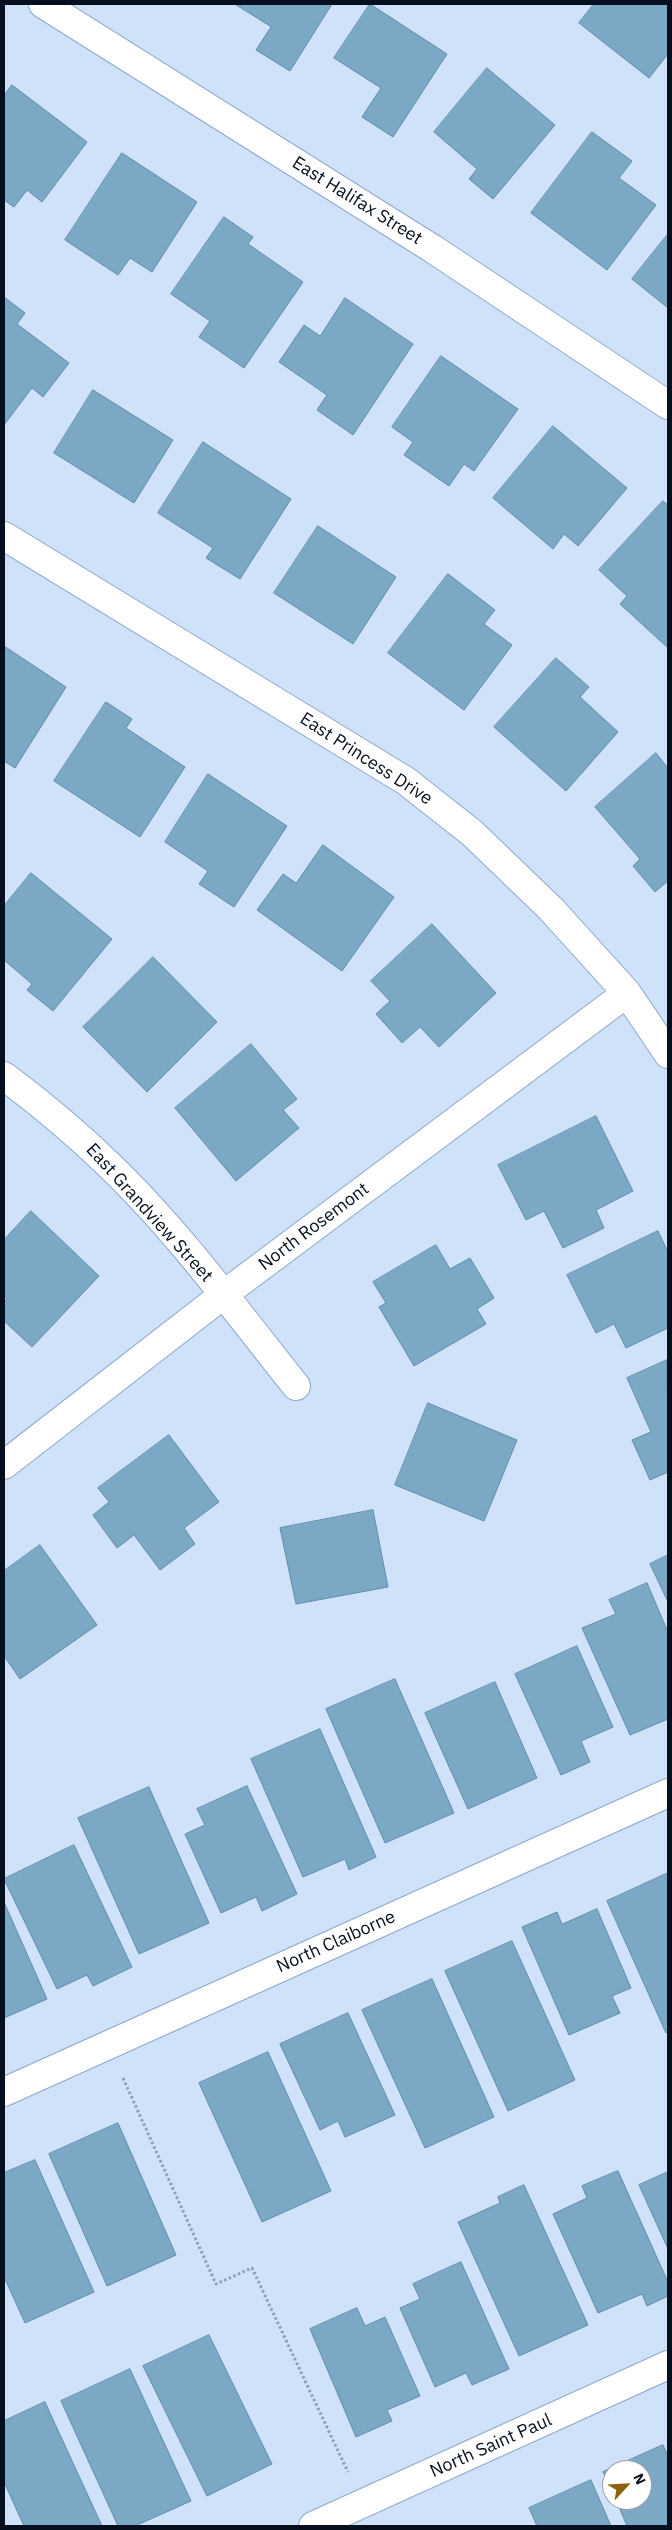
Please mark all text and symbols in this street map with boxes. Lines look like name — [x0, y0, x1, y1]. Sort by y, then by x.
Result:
street label: East Halifax Street — [288, 152, 426, 250]
street label: East Princess Drive — [296, 708, 436, 810]
street label: East Grandview Street — [81, 1139, 217, 1287]
street label: North Rosemont — [255, 1178, 373, 1276]
street label: North Claiborne — [273, 1906, 399, 1978]
street label: North Saint Paul — [427, 2409, 555, 2483]
north arrow — [602, 2460, 652, 2510]
text: N — [629, 2471, 650, 2487]

